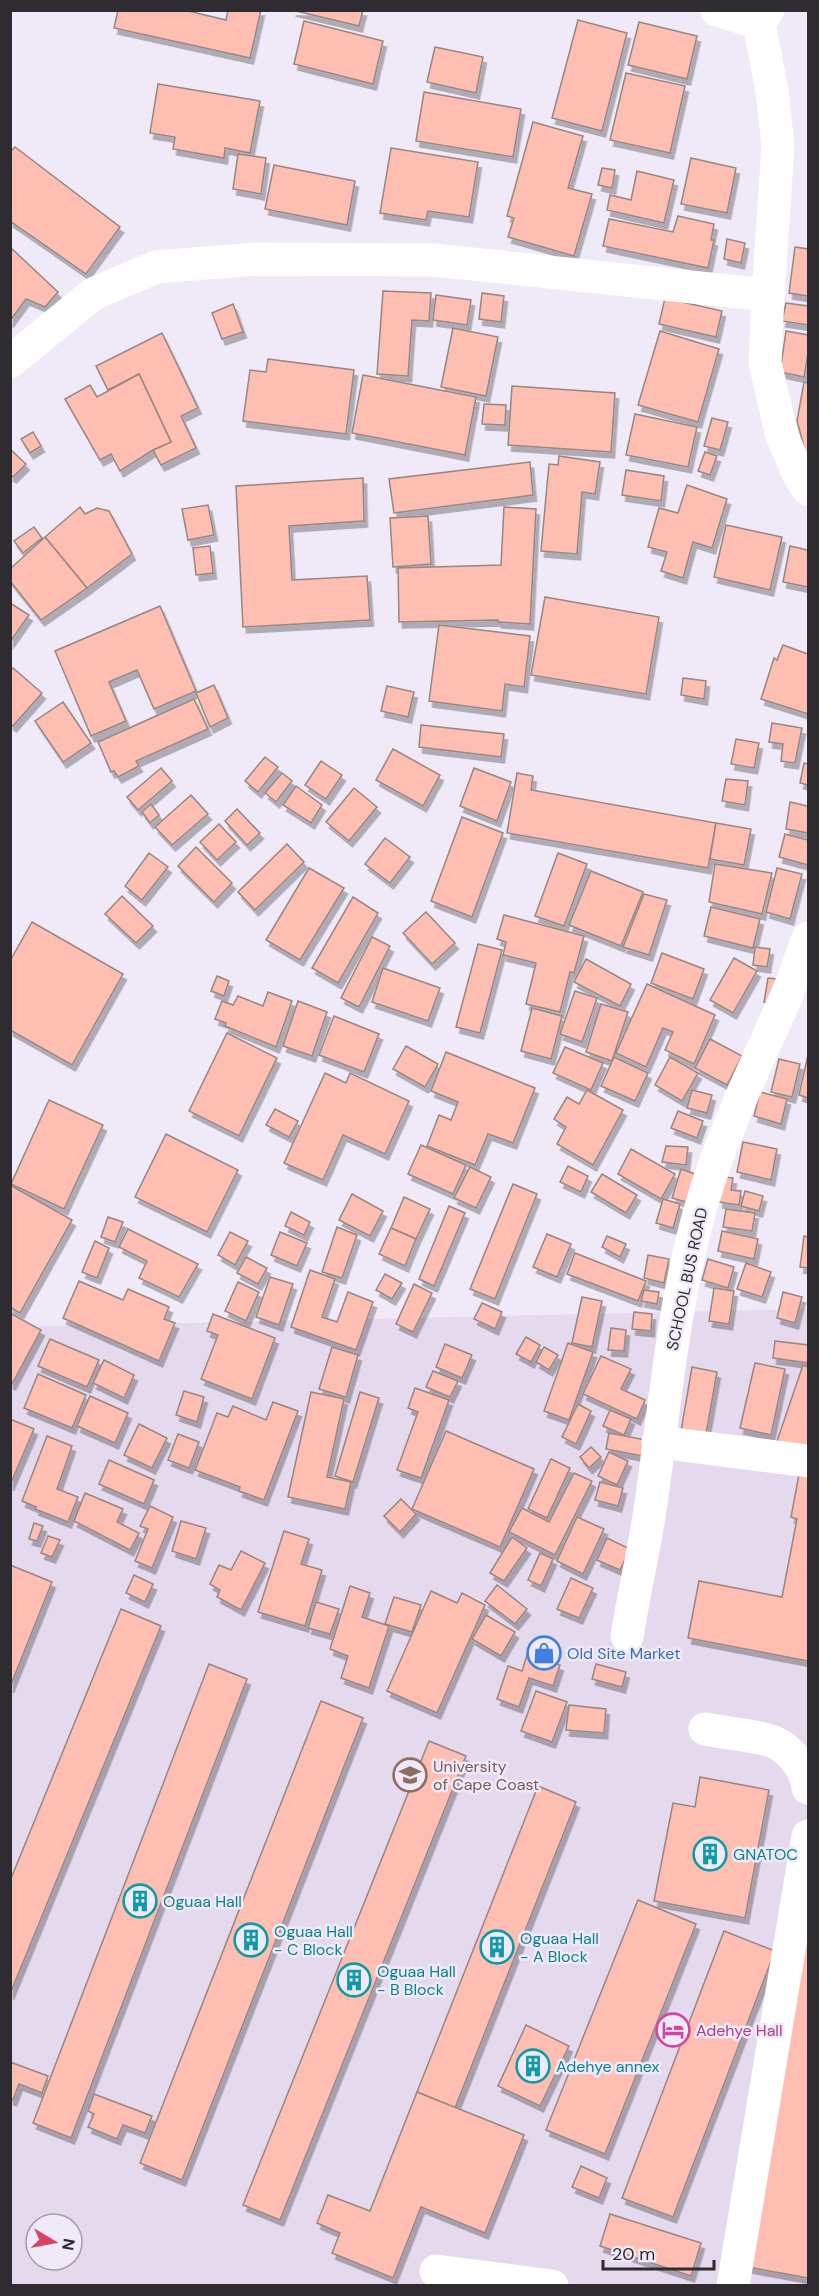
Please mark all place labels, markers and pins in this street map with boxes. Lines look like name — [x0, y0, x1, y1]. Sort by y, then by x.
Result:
shop icon: Old Site Market — [526, 1635, 562, 1671]
place label: Old Site Market — [567, 1643, 680, 1664]
place label: University of Cape Coast — [433, 1756, 539, 1795]
school or university icon: University of Cape Coast — [392, 1757, 428, 1793]
building icon: GNATOC — [692, 1836, 728, 1872]
place label: GNATOC — [733, 1844, 798, 1865]
building icon: Oguaa Hall — [122, 1883, 158, 1919]
place label: Oguaa Hall — [163, 1891, 242, 1912]
place label: Oguaa Hall - C Block — [274, 1921, 353, 1960]
building icon: Oguaa Hall - C Block — [233, 1922, 269, 1958]
place label: Oguaa Hall - A Block — [520, 1928, 599, 1967]
building icon: Oguaa Hall - A Block — [479, 1929, 515, 1965]
place label: Oguaa Hall - B Block — [377, 1961, 456, 2000]
building icon: Oguaa Hall - B Block — [336, 1962, 372, 1998]
hotel icon: Adehye Hall — [655, 2012, 691, 2048]
place label: Adehye Hall — [696, 2020, 783, 2041]
building icon: Adehye annex — [515, 2048, 551, 2084]
place label: Adehye annex — [556, 2056, 660, 2077]

